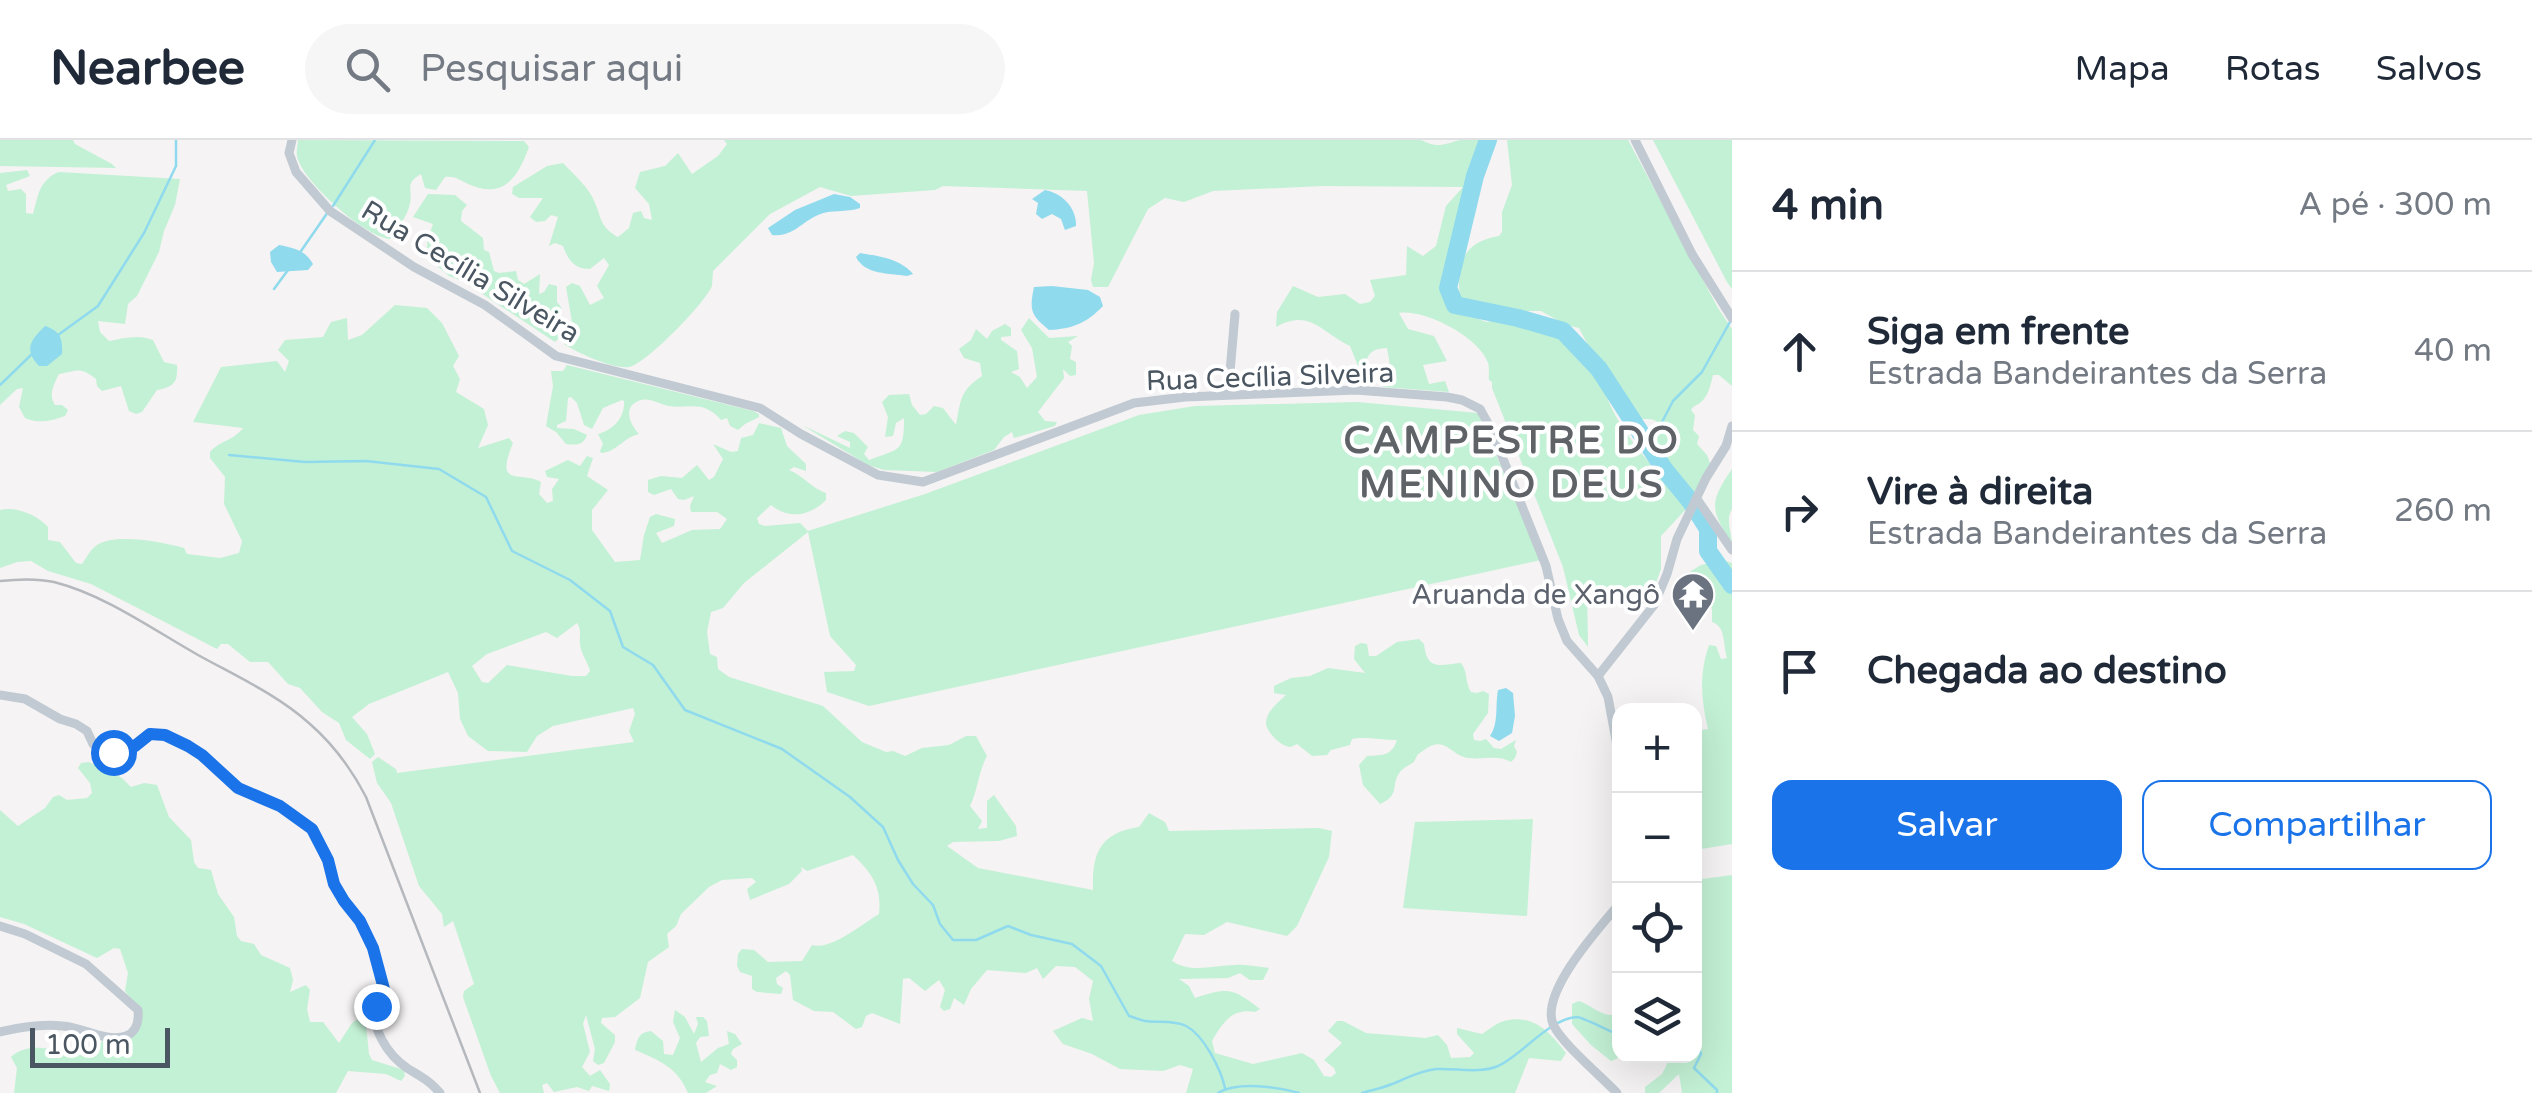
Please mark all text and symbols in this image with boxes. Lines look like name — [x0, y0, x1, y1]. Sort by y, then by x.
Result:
search box — [305, 24, 1005, 114]
text: Nearbee — [50, 40, 245, 98]
icon: search — [340, 42, 395, 97]
text: Pesquisar aqui — [420, 46, 683, 92]
text: Mapa — [2075, 48, 2170, 90]
text: Rotas — [2225, 48, 2321, 90]
text: Salvos — [2376, 48, 2482, 90]
text: 4 min — [1772, 180, 1884, 231]
text: A pé · 300 m — [2299, 186, 2492, 224]
street label: Rua Cecília Silveira — [355, 193, 586, 350]
text: Siga em frente — [1867, 309, 2129, 355]
icon: ahead — [1772, 324, 1827, 379]
text: 40 m — [2414, 332, 2492, 370]
text: Estrada Bandeirantes da Serra — [1867, 355, 2327, 393]
street label: Rua Cecília Silveira — [1145, 356, 1395, 398]
district label: CAMPESTRE DO MENINO DEUS — [1344, 418, 1680, 508]
text: Vire à direita — [1867, 469, 2093, 515]
icon: right — [1772, 484, 1827, 539]
text: 260 m — [2394, 492, 2492, 530]
text: Estrada Bandeirantes da Serra — [1867, 515, 2327, 553]
temple icon: Aruanda de Xangô — [1670, 571, 1716, 632]
place label: Aruanda de Xangô — [1411, 578, 1660, 612]
icon: arrive — [1772, 644, 1827, 699]
text: Chegada ao destino — [1867, 648, 2227, 694]
map controls — [1612, 703, 1702, 1063]
button: + — [1612, 703, 1702, 793]
route start — [91, 730, 137, 776]
button: Salvar — [1772, 780, 2122, 870]
button: Compartilhar — [2142, 780, 2492, 870]
button: − — [1612, 793, 1702, 883]
button: locate — [1612, 883, 1702, 973]
button: layers — [1612, 973, 1702, 1063]
route end — [354, 984, 400, 1030]
scale bar — [30, 1023, 170, 1068]
text: 100 m — [45, 1028, 131, 1062]

